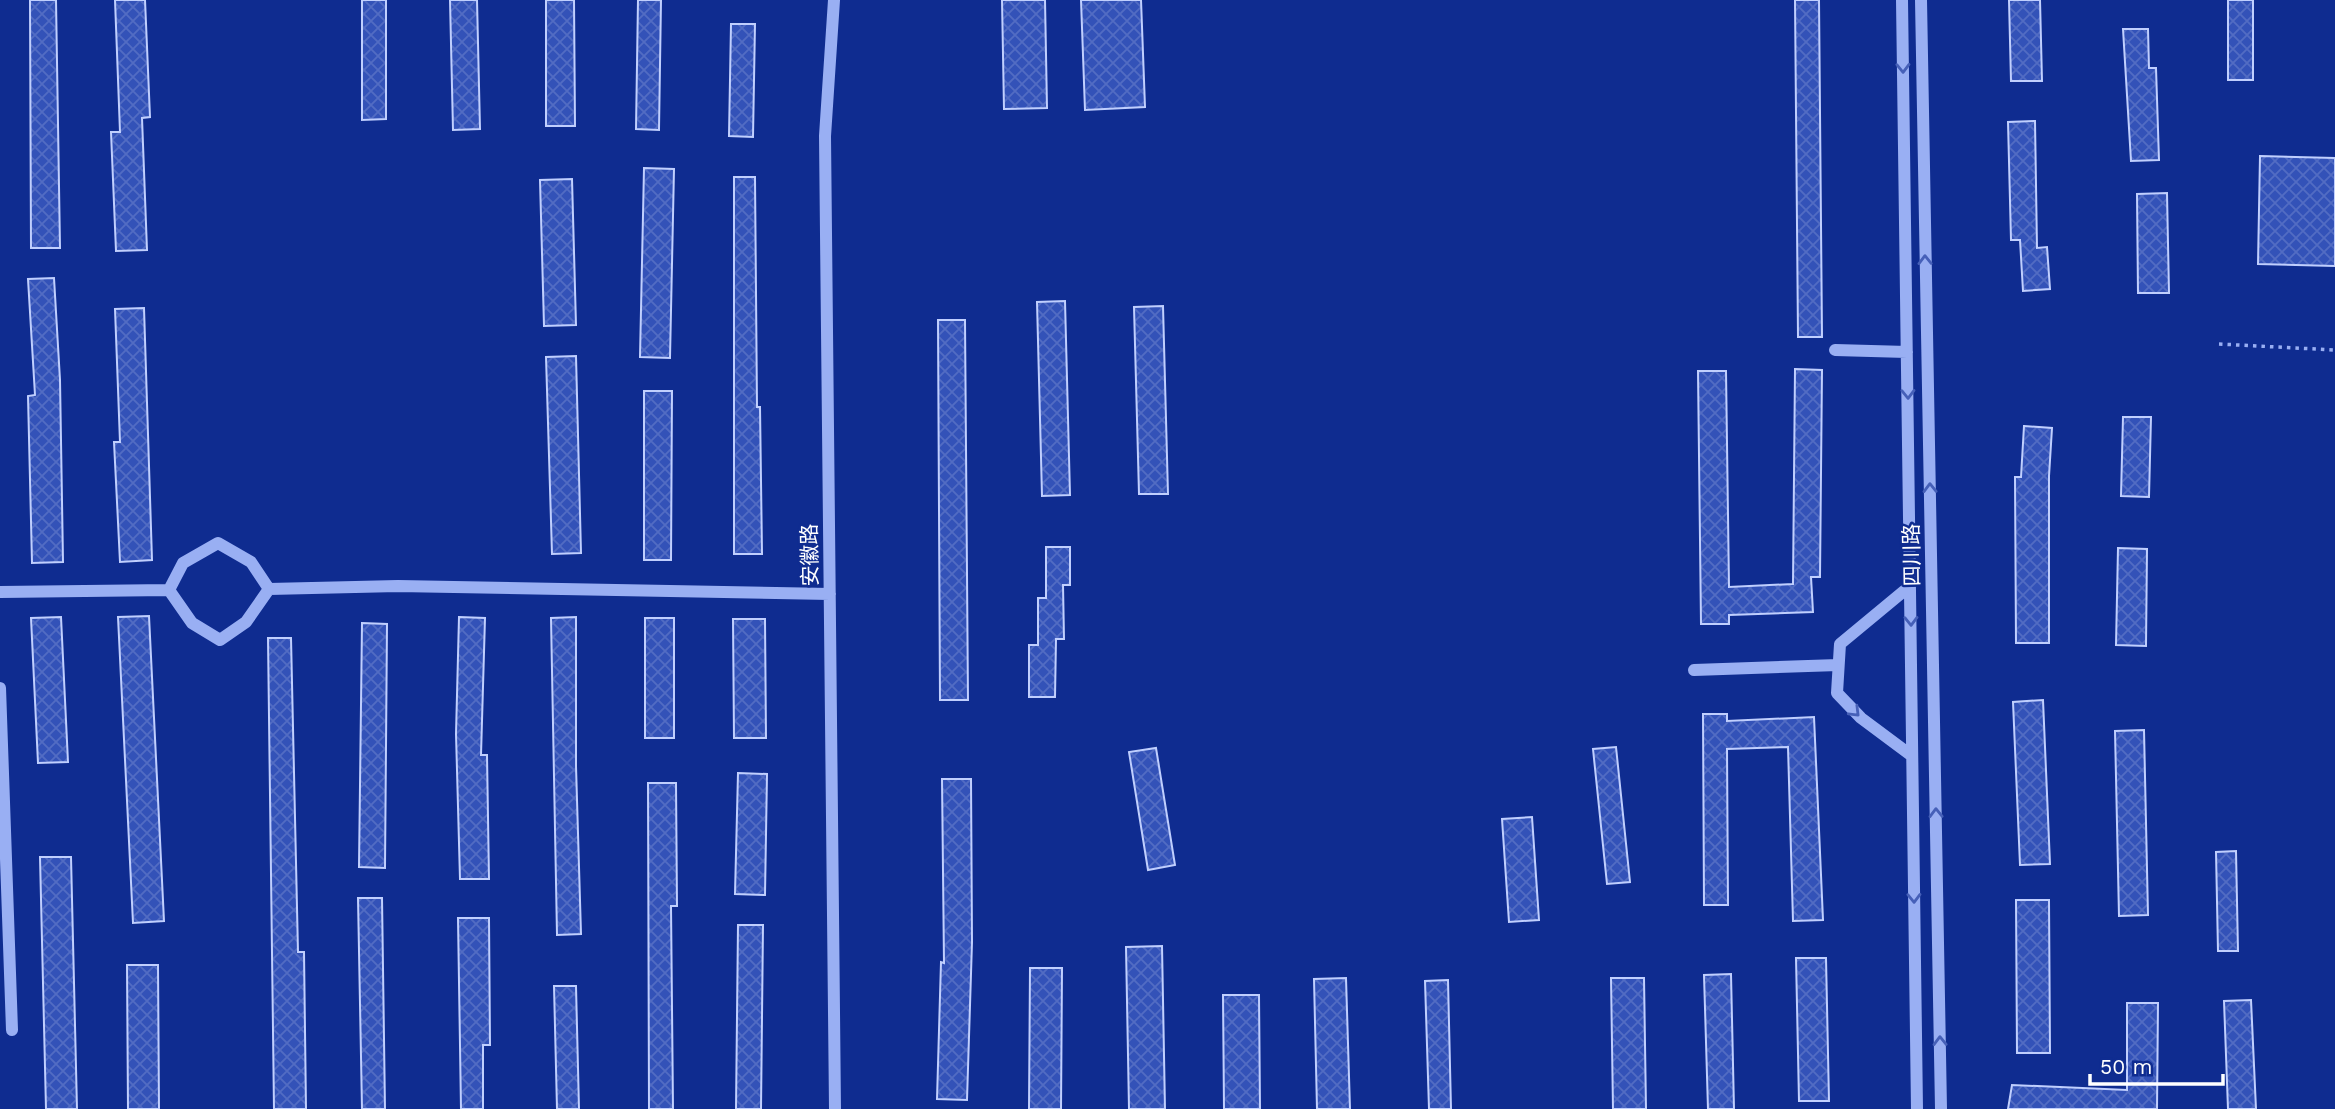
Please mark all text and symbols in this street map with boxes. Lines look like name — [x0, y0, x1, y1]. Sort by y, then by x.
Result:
one-way arrow — [1895, 63, 1910, 74]
one-way arrow — [1918, 255, 1933, 266]
one-way arrow — [1900, 388, 1915, 399]
one-way arrow — [1922, 482, 1937, 493]
street label: 安徽路 — [796, 523, 823, 587]
street label: 四川路 — [1898, 523, 1925, 587]
one-way arrow — [1903, 616, 1918, 627]
one-way arrow — [1847, 703, 1860, 716]
one-way arrow — [1928, 808, 1943, 819]
one-way arrow — [1906, 893, 1922, 903]
one-way arrow — [1932, 1035, 1948, 1046]
scale bar — [2090, 1042, 2223, 1086]
text: 50 m — [2100, 1054, 2152, 1079]

